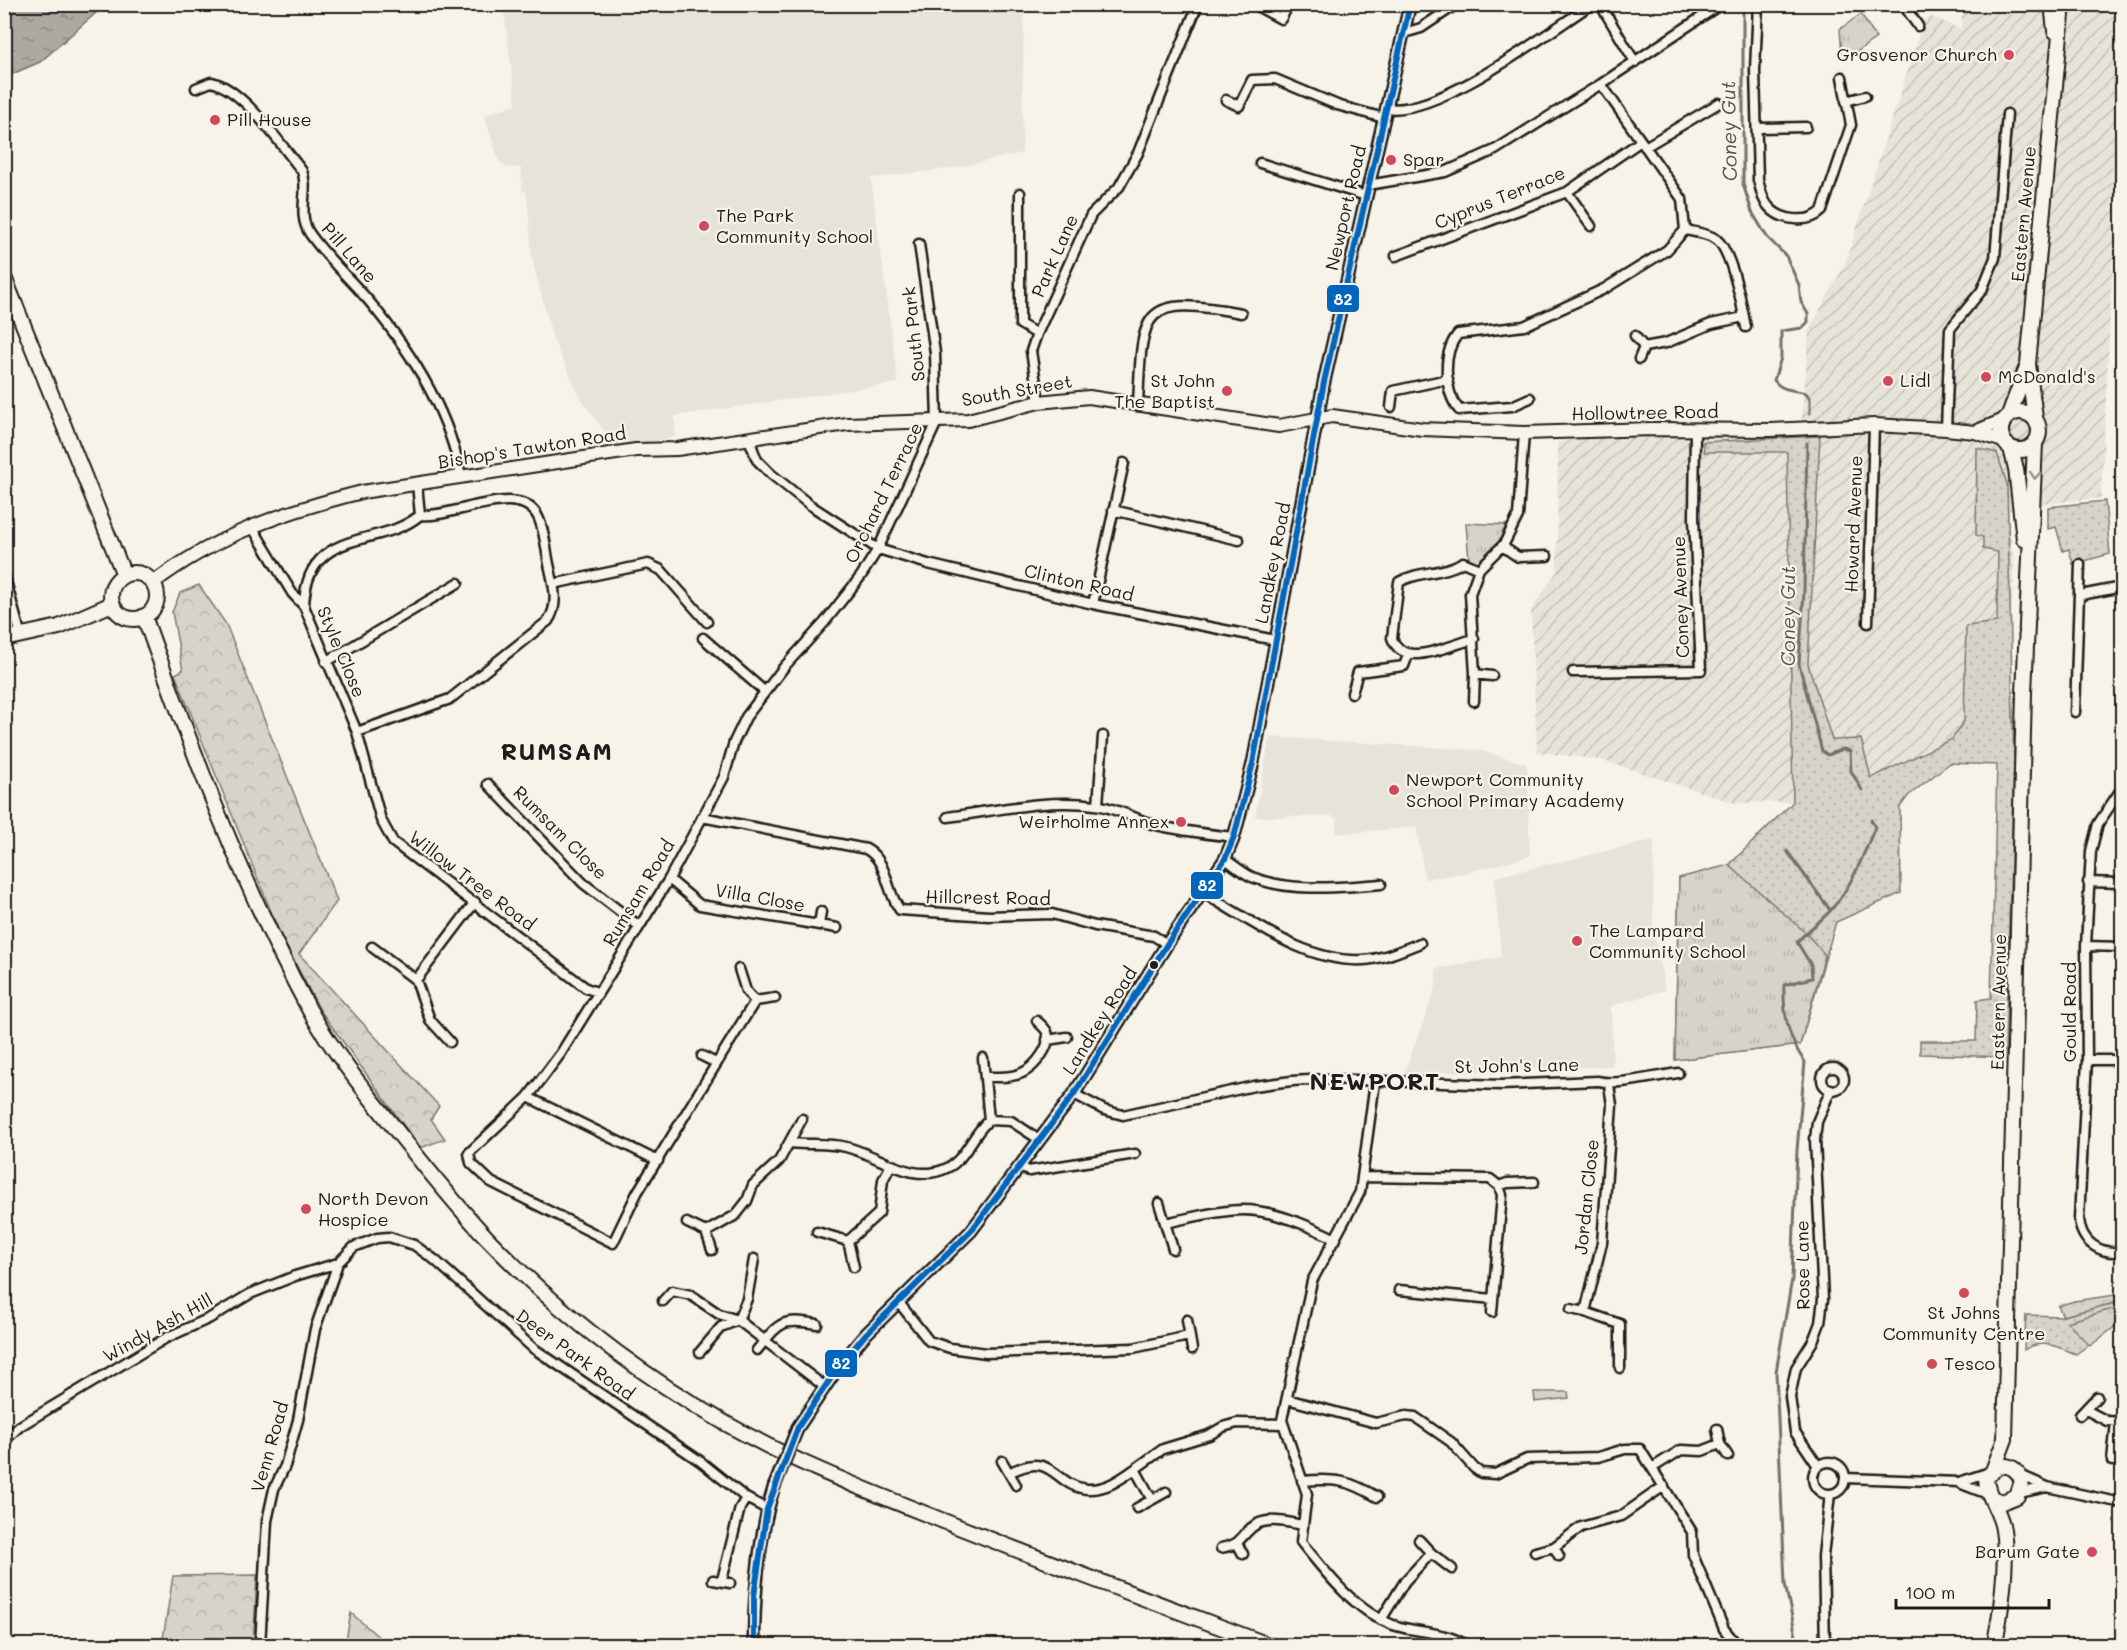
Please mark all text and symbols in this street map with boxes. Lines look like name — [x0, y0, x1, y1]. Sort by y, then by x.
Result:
place label: Grosvenor Church — [1836, 42, 1997, 66]
marker: Grosvenor Church — [2002, 48, 2016, 62]
water label: Coney Gut — [1714, 80, 1742, 182]
place label: Pill House — [227, 107, 312, 131]
marker: Pill House — [208, 113, 222, 127]
street label: Newport Road — [1319, 143, 1371, 273]
street label: Eastern Avenue — [2005, 145, 2041, 283]
place label: Spar — [1403, 147, 1445, 171]
marker: Spar — [1384, 153, 1398, 167]
street label: Cyprus Terrace — [1431, 160, 1569, 234]
place label: The Park Community School — [716, 203, 873, 248]
street label: Park Lane — [1025, 210, 1083, 301]
street label: Pill Lane — [317, 217, 383, 288]
marker: The Park Community School — [697, 219, 711, 233]
line badge: 82 — [1326, 284, 1360, 313]
street label: South Park — [896, 285, 930, 383]
text: 82 — [1334, 288, 1352, 309]
place label: McDonald's — [1998, 364, 2096, 388]
street label: South Street — [960, 368, 1074, 412]
place label: St John The Baptist — [1114, 368, 1215, 413]
place label: Lidl — [1900, 368, 1931, 392]
marker: McDonald's — [1979, 370, 1993, 384]
marker: Lidl — [1881, 374, 1895, 388]
marker: St John The Baptist — [1220, 384, 1234, 398]
street label: Hollowtree Road — [1571, 399, 1719, 425]
street label: Orchard Terrace — [839, 418, 928, 567]
street label: Bishop's Tawton Road — [436, 420, 628, 474]
street label: Howard Avenue — [1839, 455, 1867, 593]
one-way arrow — [2028, 470, 2041, 479]
street label: Landkey Road — [1249, 500, 1296, 625]
street label: Coney Avenue — [1666, 536, 1694, 658]
street label: Clinton Road — [1022, 558, 1136, 606]
water label: Coney Gut — [1774, 566, 1800, 667]
street label: Style Close — [312, 602, 372, 701]
district label: RUMSAM — [500, 735, 614, 766]
place label: Newport Community School Primary Academy — [1406, 767, 1624, 812]
street label: Rumsam Close — [508, 780, 613, 885]
marker: Newport Community School Primary Academy — [1387, 783, 1401, 797]
place label: Weirholme Annex — [1018, 809, 1169, 833]
marker: Weirholme Annex — [1174, 815, 1188, 829]
street label: Willow Tree Road — [404, 825, 541, 936]
street label: Rumsam Road — [597, 835, 679, 950]
line badge: 82 — [1190, 871, 1224, 900]
text: 82 — [1198, 874, 1216, 895]
street label: Villa Close — [713, 877, 807, 917]
street label: Hillcrest Road — [925, 884, 1051, 910]
place label: The Lampard Community School — [1589, 918, 1746, 963]
marker: The Lampard Community School — [1570, 934, 1584, 948]
street label: Eastern Avenue — [1985, 934, 2011, 1070]
unlabelled marker — [1148, 959, 1160, 971]
street label: Landkey Road — [1056, 962, 1142, 1079]
street label: Gould Road — [2057, 962, 2081, 1062]
street label: St John's Lane — [1454, 1052, 1580, 1078]
district label: NEWPORT — [1309, 1065, 1441, 1096]
street label: Jordan Close — [1568, 1138, 1604, 1256]
place label: North Devon Hospice — [318, 1186, 429, 1231]
marker: North Devon Hospice — [299, 1202, 313, 1216]
street label: Rose Lane — [1789, 1220, 1815, 1310]
marker: St Johns Community Centre — [1957, 1286, 1971, 1300]
street label: Windy Ash Hill — [98, 1287, 217, 1367]
place label: St Johns Community Centre — [1883, 1300, 2045, 1345]
street label: Deer Park Road — [512, 1303, 640, 1405]
line badge: 82 — [824, 1349, 858, 1378]
place label: Tesco — [1944, 1351, 1995, 1375]
text: 82 — [832, 1352, 850, 1373]
marker: Tesco — [1925, 1357, 1939, 1371]
street label: Venn Road — [245, 1399, 293, 1495]
place label: Barum Gate — [1975, 1539, 2080, 1563]
marker: Barum Gate — [2085, 1545, 2099, 1559]
scale bar — [1896, 1572, 2049, 1610]
text: 100 m — [1905, 1580, 1955, 1604]

